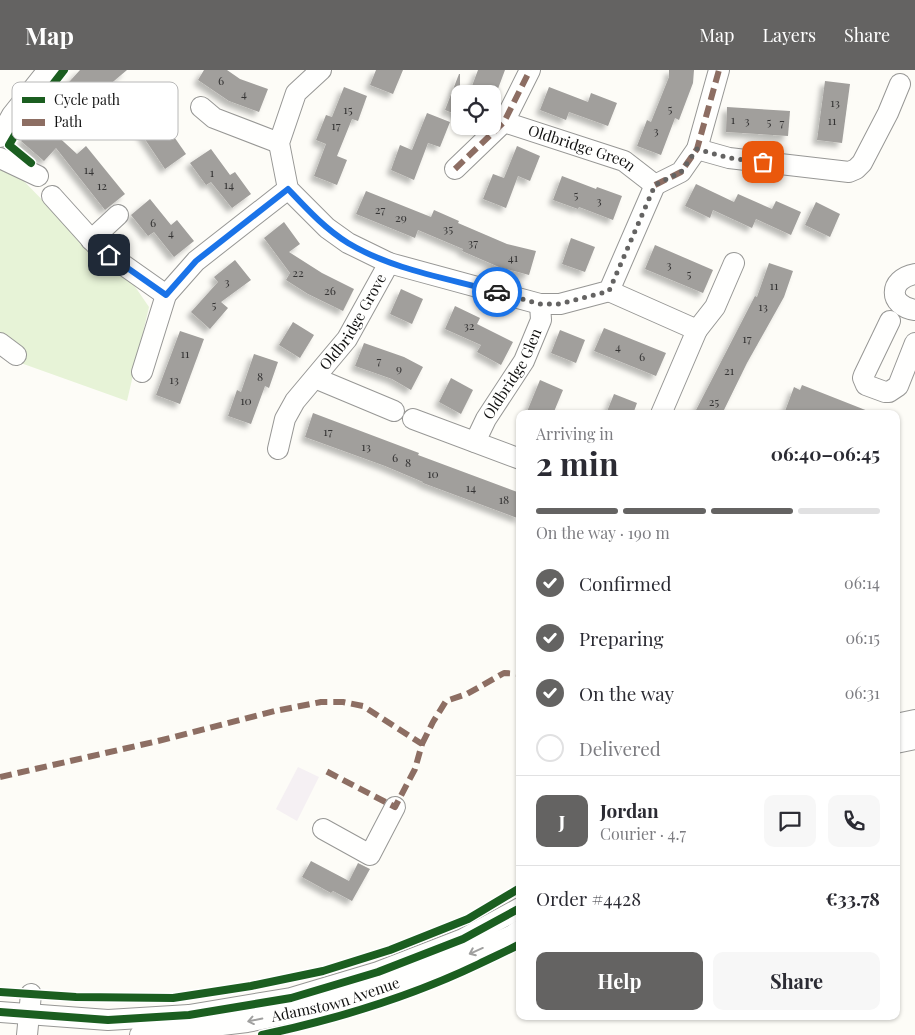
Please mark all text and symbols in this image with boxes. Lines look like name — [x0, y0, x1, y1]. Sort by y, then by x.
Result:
text: Map — [25, 19, 74, 51]
text: Map — [699, 23, 734, 47]
text: Layers — [762, 23, 816, 47]
text: Share — [844, 23, 890, 47]
house number: 6 — [218, 72, 224, 88]
legend — [12, 82, 178, 140]
house number: 4 — [241, 85, 247, 101]
map controls — [451, 85, 501, 135]
button: locate — [451, 85, 501, 135]
text: Cycle path — [54, 90, 121, 109]
house number: 13 — [830, 94, 840, 110]
house number: 5 — [668, 100, 673, 116]
house number: 15 — [343, 101, 353, 117]
house number: 1 — [731, 111, 736, 127]
text: Path — [54, 112, 83, 131]
house number: 3 — [744, 112, 750, 128]
house number: 11 — [828, 112, 837, 128]
house number: 5 — [767, 113, 772, 129]
house number: 7 — [780, 114, 785, 130]
house number: 17 — [331, 117, 341, 133]
street label: Oldbridge Green — [526, 120, 640, 175]
house number: 3 — [653, 122, 659, 138]
pin — [742, 141, 784, 183]
icon: bag — [749, 148, 777, 176]
house number: 14 — [84, 161, 94, 177]
house number: 1 — [210, 164, 215, 180]
house number: 14 — [224, 176, 234, 192]
house number: 12 — [97, 177, 107, 193]
house number: 5 — [574, 186, 579, 202]
house number: 3 — [596, 192, 602, 208]
house number: 27 — [375, 201, 385, 217]
house number: 29 — [395, 209, 407, 225]
house number: 6 — [150, 214, 156, 230]
house number: 35 — [443, 220, 453, 236]
house number: 4 — [168, 224, 174, 240]
pin — [88, 234, 130, 276]
house number: 37 — [468, 234, 478, 250]
icon: home — [95, 241, 123, 269]
house number: 41 — [508, 249, 519, 265]
house number: 3 — [666, 256, 672, 272]
house number: 22 — [292, 264, 304, 280]
house number: 5 — [687, 265, 692, 281]
courier — [472, 267, 522, 317]
street label: Oldbridge Grove — [314, 270, 390, 374]
house number: 3 — [224, 273, 230, 289]
house number: 11 — [770, 277, 779, 293]
icon: car — [483, 278, 511, 306]
house number: 26 — [324, 282, 336, 298]
house number: 5 — [212, 296, 217, 312]
house number: 13 — [758, 298, 768, 314]
house number: 32 — [463, 317, 475, 333]
street label: Oldbridge Glen — [478, 325, 545, 423]
house number: 17 — [742, 330, 752, 346]
house number: 4 — [615, 338, 621, 354]
house number: 11 — [181, 345, 190, 361]
house number: 6 — [639, 348, 645, 364]
house number: 7 — [377, 352, 382, 368]
house number: 9 — [396, 360, 402, 376]
house number: 21 — [724, 362, 735, 378]
house number: 8 — [257, 368, 263, 384]
house number: 13 — [169, 371, 179, 387]
house number: 10 — [240, 392, 252, 408]
house number: 25 — [709, 393, 719, 409]
house number: 17 — [323, 423, 333, 439]
text: Arriving in — [536, 423, 614, 444]
house number: 13 — [361, 438, 371, 454]
text: 06:40–06:45 — [771, 440, 880, 466]
text: 2 min — [536, 441, 619, 484]
house number: 6 — [392, 449, 398, 465]
house number: 8 — [405, 454, 411, 470]
house number: 10 — [427, 465, 439, 481]
house number: 14 — [466, 479, 476, 495]
house number: 18 — [499, 491, 509, 507]
text: On the way · 190 m — [536, 522, 670, 543]
icon: check — [536, 569, 564, 597]
text: Confirmed — [579, 570, 672, 596]
text: 06:14 — [844, 572, 880, 593]
icon: check — [536, 624, 564, 652]
text: Preparing — [579, 625, 664, 651]
text: 06:15 — [846, 627, 880, 648]
icon: check — [536, 679, 564, 707]
text: On the way — [579, 680, 674, 706]
text: 06:31 — [845, 682, 880, 703]
text: Delivered — [579, 735, 661, 761]
button: chat — [764, 795, 816, 847]
button: phone — [828, 795, 880, 847]
text: Jordan — [600, 797, 659, 823]
text: J — [559, 808, 565, 834]
text: Courier · 4.7 — [600, 823, 686, 844]
text: Order #4428 — [536, 885, 641, 911]
text: €33.78 — [826, 885, 880, 911]
one-way arrow — [469, 947, 484, 957]
button: Help — [536, 952, 703, 1010]
button: Share — [713, 952, 880, 1010]
street label: Adamstown Avenue — [268, 972, 402, 1026]
one-way arrow — [248, 1016, 264, 1025]

